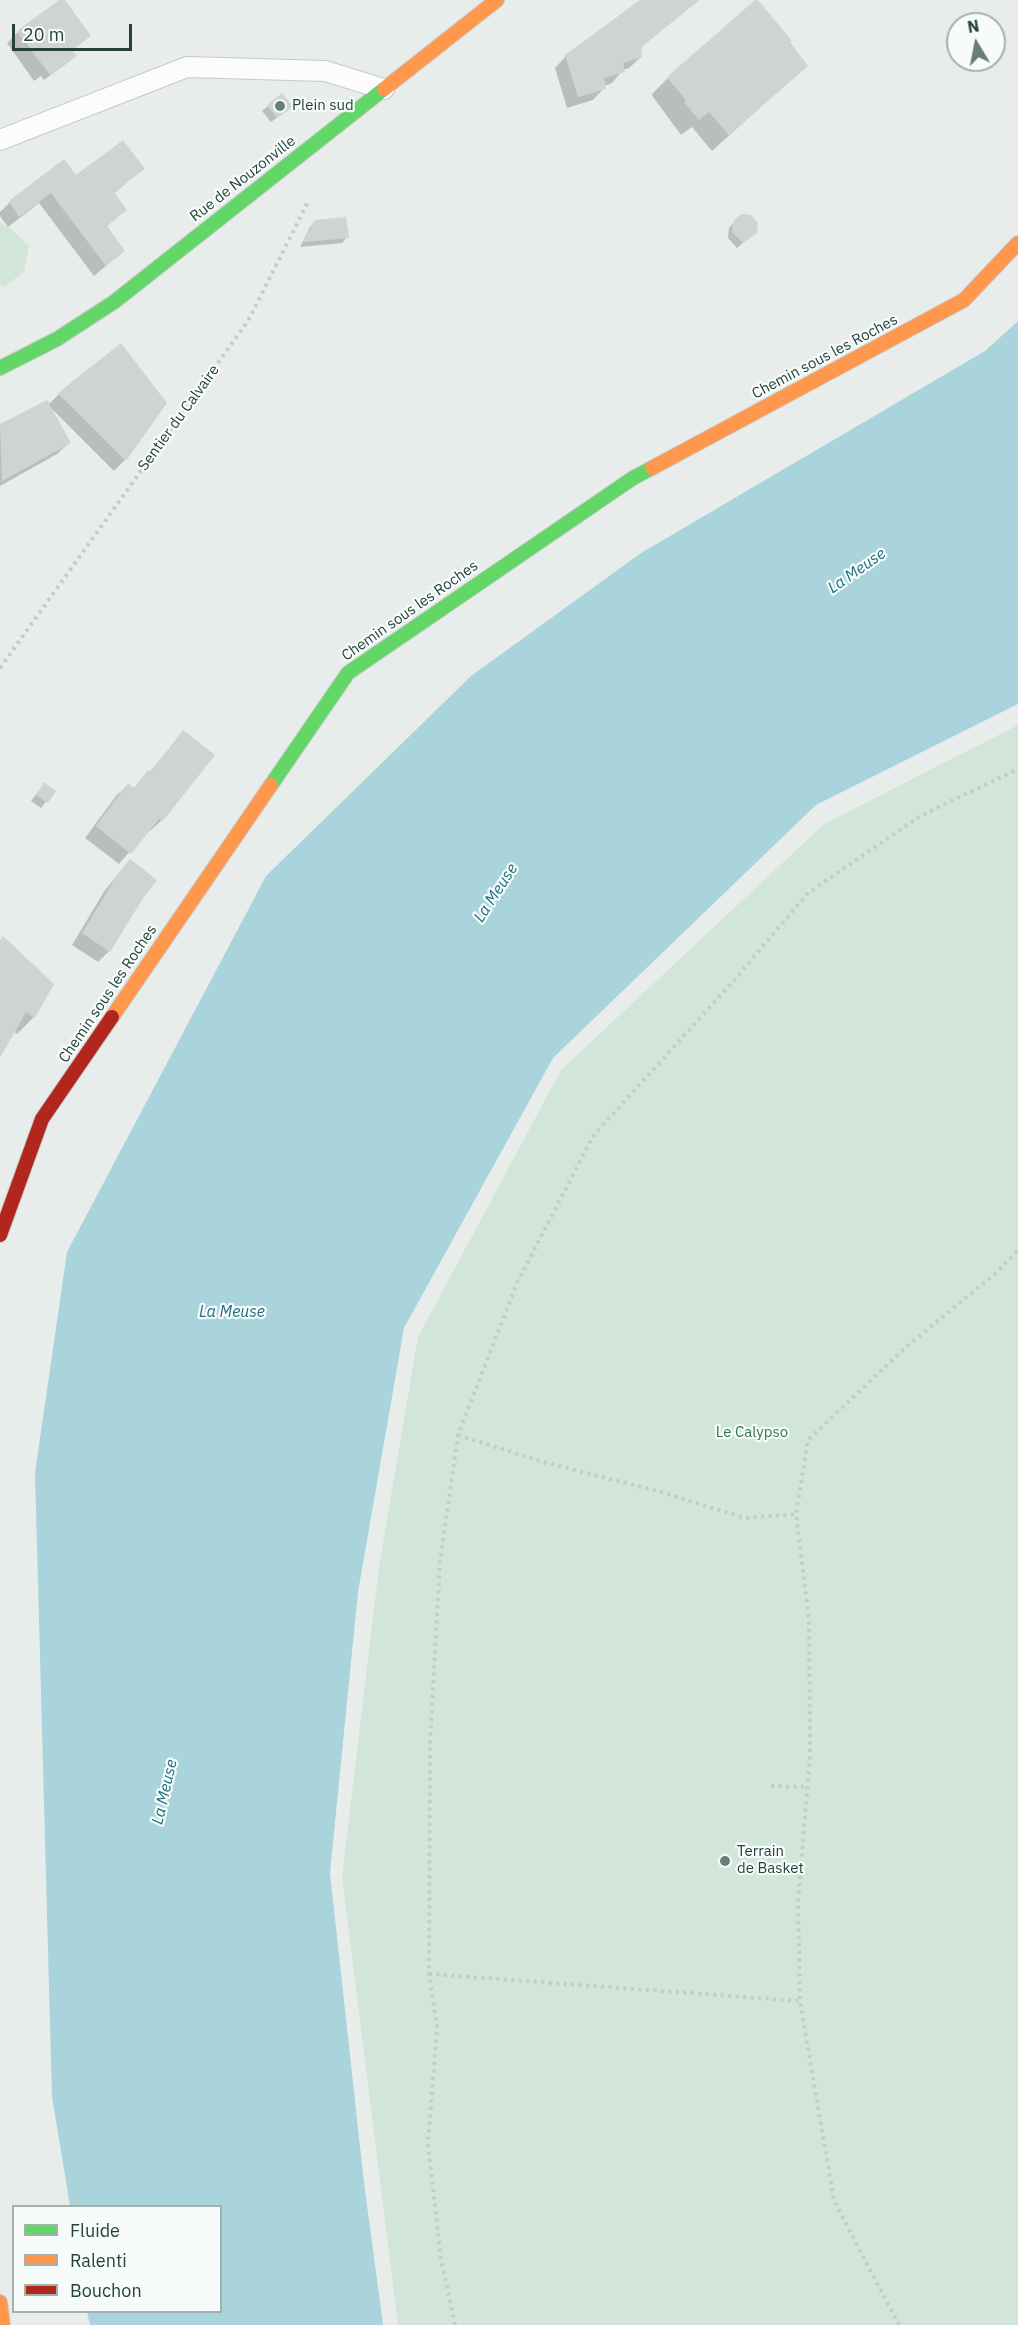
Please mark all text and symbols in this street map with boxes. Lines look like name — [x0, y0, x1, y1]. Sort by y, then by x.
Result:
scale bar — [15, 12, 135, 50]
north arrow — [946, 12, 1006, 72]
text: N — [966, 15, 981, 37]
text: 20 m — [23, 23, 65, 46]
place label: Plein sud — [292, 97, 354, 115]
marker: Plein sud — [273, 99, 287, 113]
street label: Rue de Nouzonville — [187, 132, 299, 226]
street label: Chemin sous les Roches — [749, 311, 901, 403]
street label: Sentier du Calvaire — [135, 362, 223, 474]
water label: La Meuse — [824, 544, 890, 598]
street label: Chemin sous les Roches — [338, 557, 482, 665]
water label: La Meuse — [470, 860, 522, 926]
street label: Chemin sous les Roches — [55, 922, 161, 1066]
water label: La Meuse — [199, 1302, 265, 1322]
park label: Le Calypso — [716, 1424, 788, 1442]
water label: La Meuse — [148, 1758, 182, 1826]
place label: Terrain de Basket — [737, 1843, 804, 1878]
marker: Terrain de Basket — [718, 1854, 732, 1868]
legend — [12, 2205, 222, 2313]
text: Fluide — [70, 2219, 120, 2242]
text: Ralenti — [70, 2249, 127, 2272]
text: Bouchon — [70, 2279, 142, 2302]

